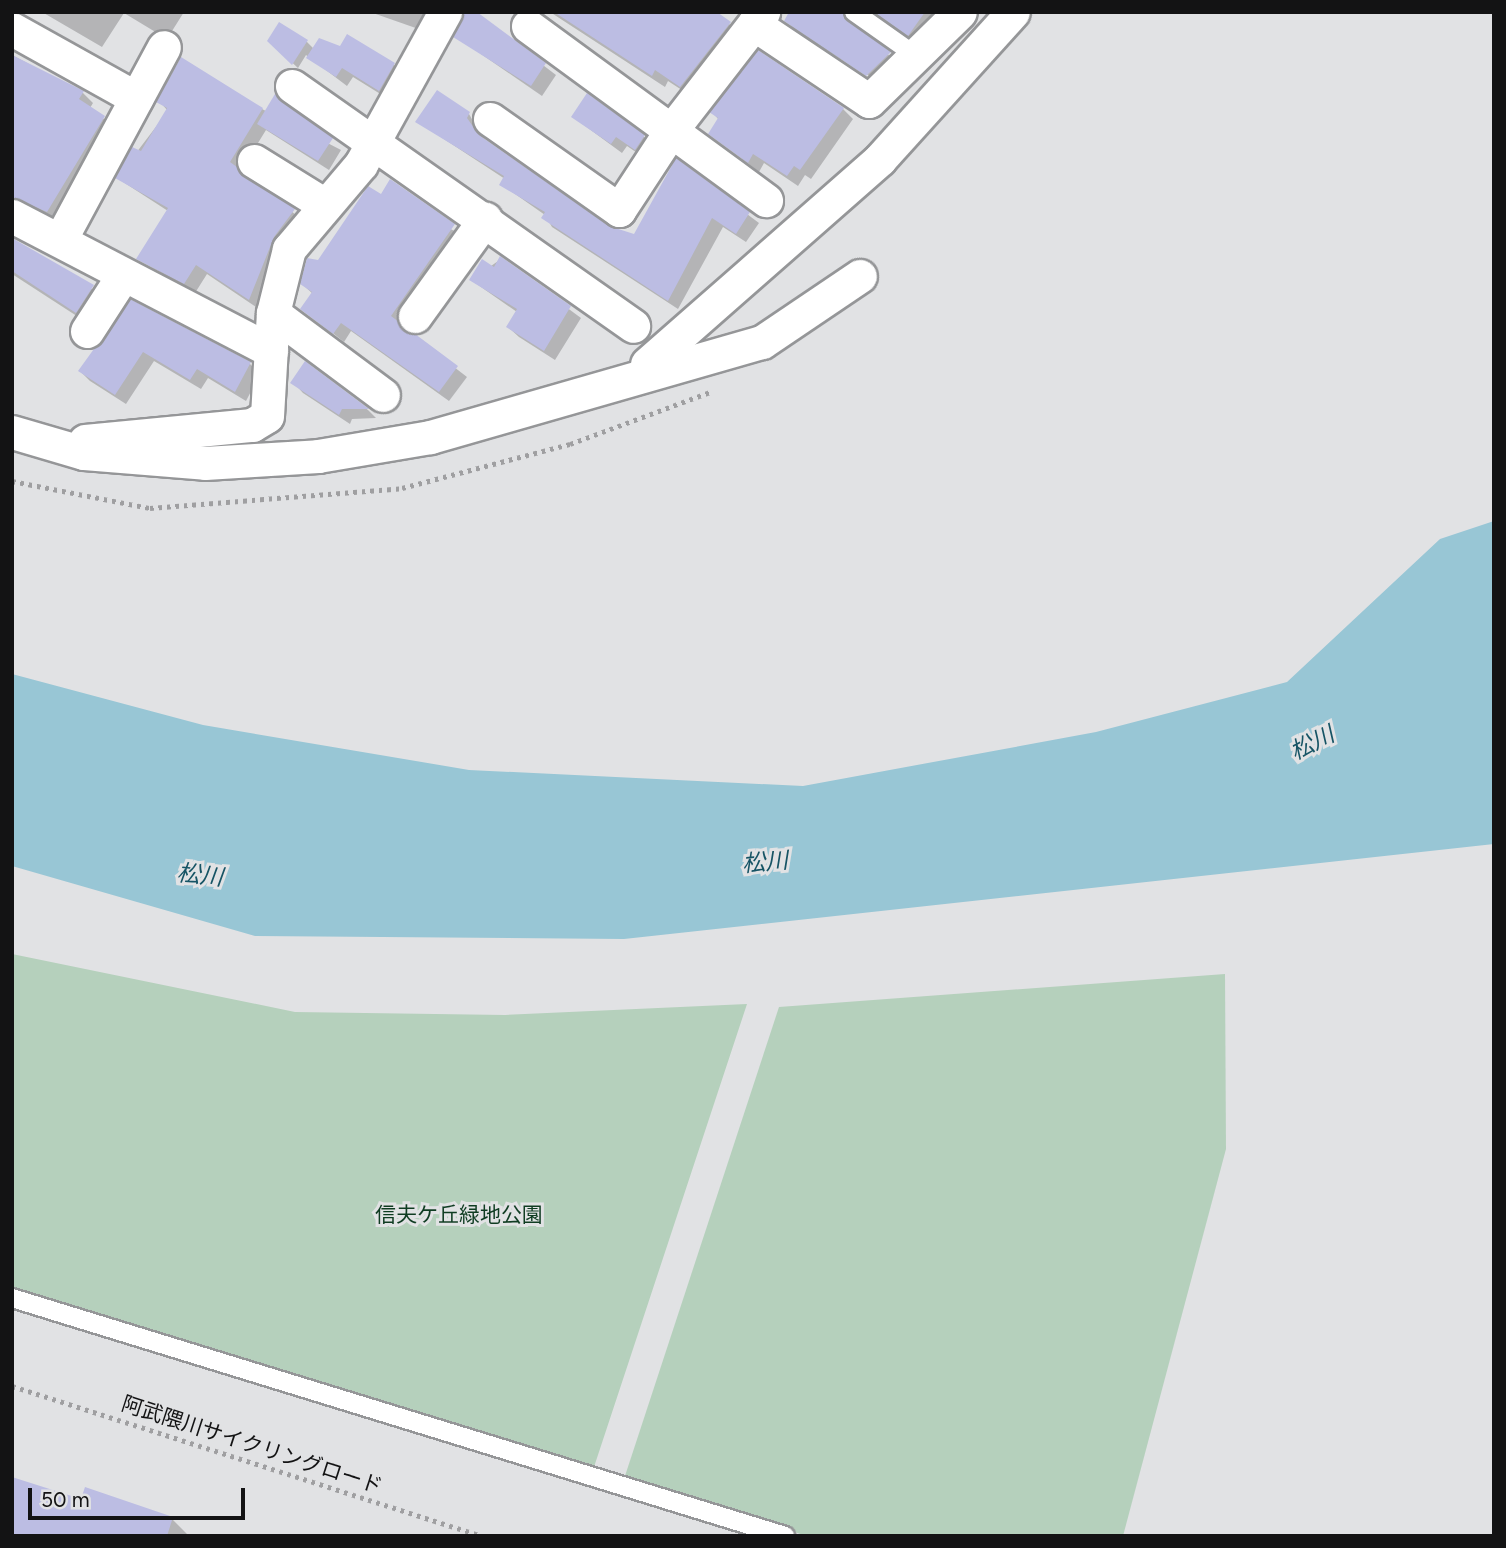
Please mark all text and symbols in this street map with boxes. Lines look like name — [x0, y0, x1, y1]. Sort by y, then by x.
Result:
water label: 松川 — [1285, 720, 1339, 766]
water label: 松川 — [741, 846, 789, 878]
water label: 松川 — [176, 859, 224, 891]
park label: 信夫ケ丘緑地公園 — [375, 1202, 543, 1228]
street label: 阿武隈川サイクリングロード — [118, 1391, 386, 1499]
scale bar — [32, 1474, 248, 1518]
text: 50 m — [41, 1487, 90, 1512]

